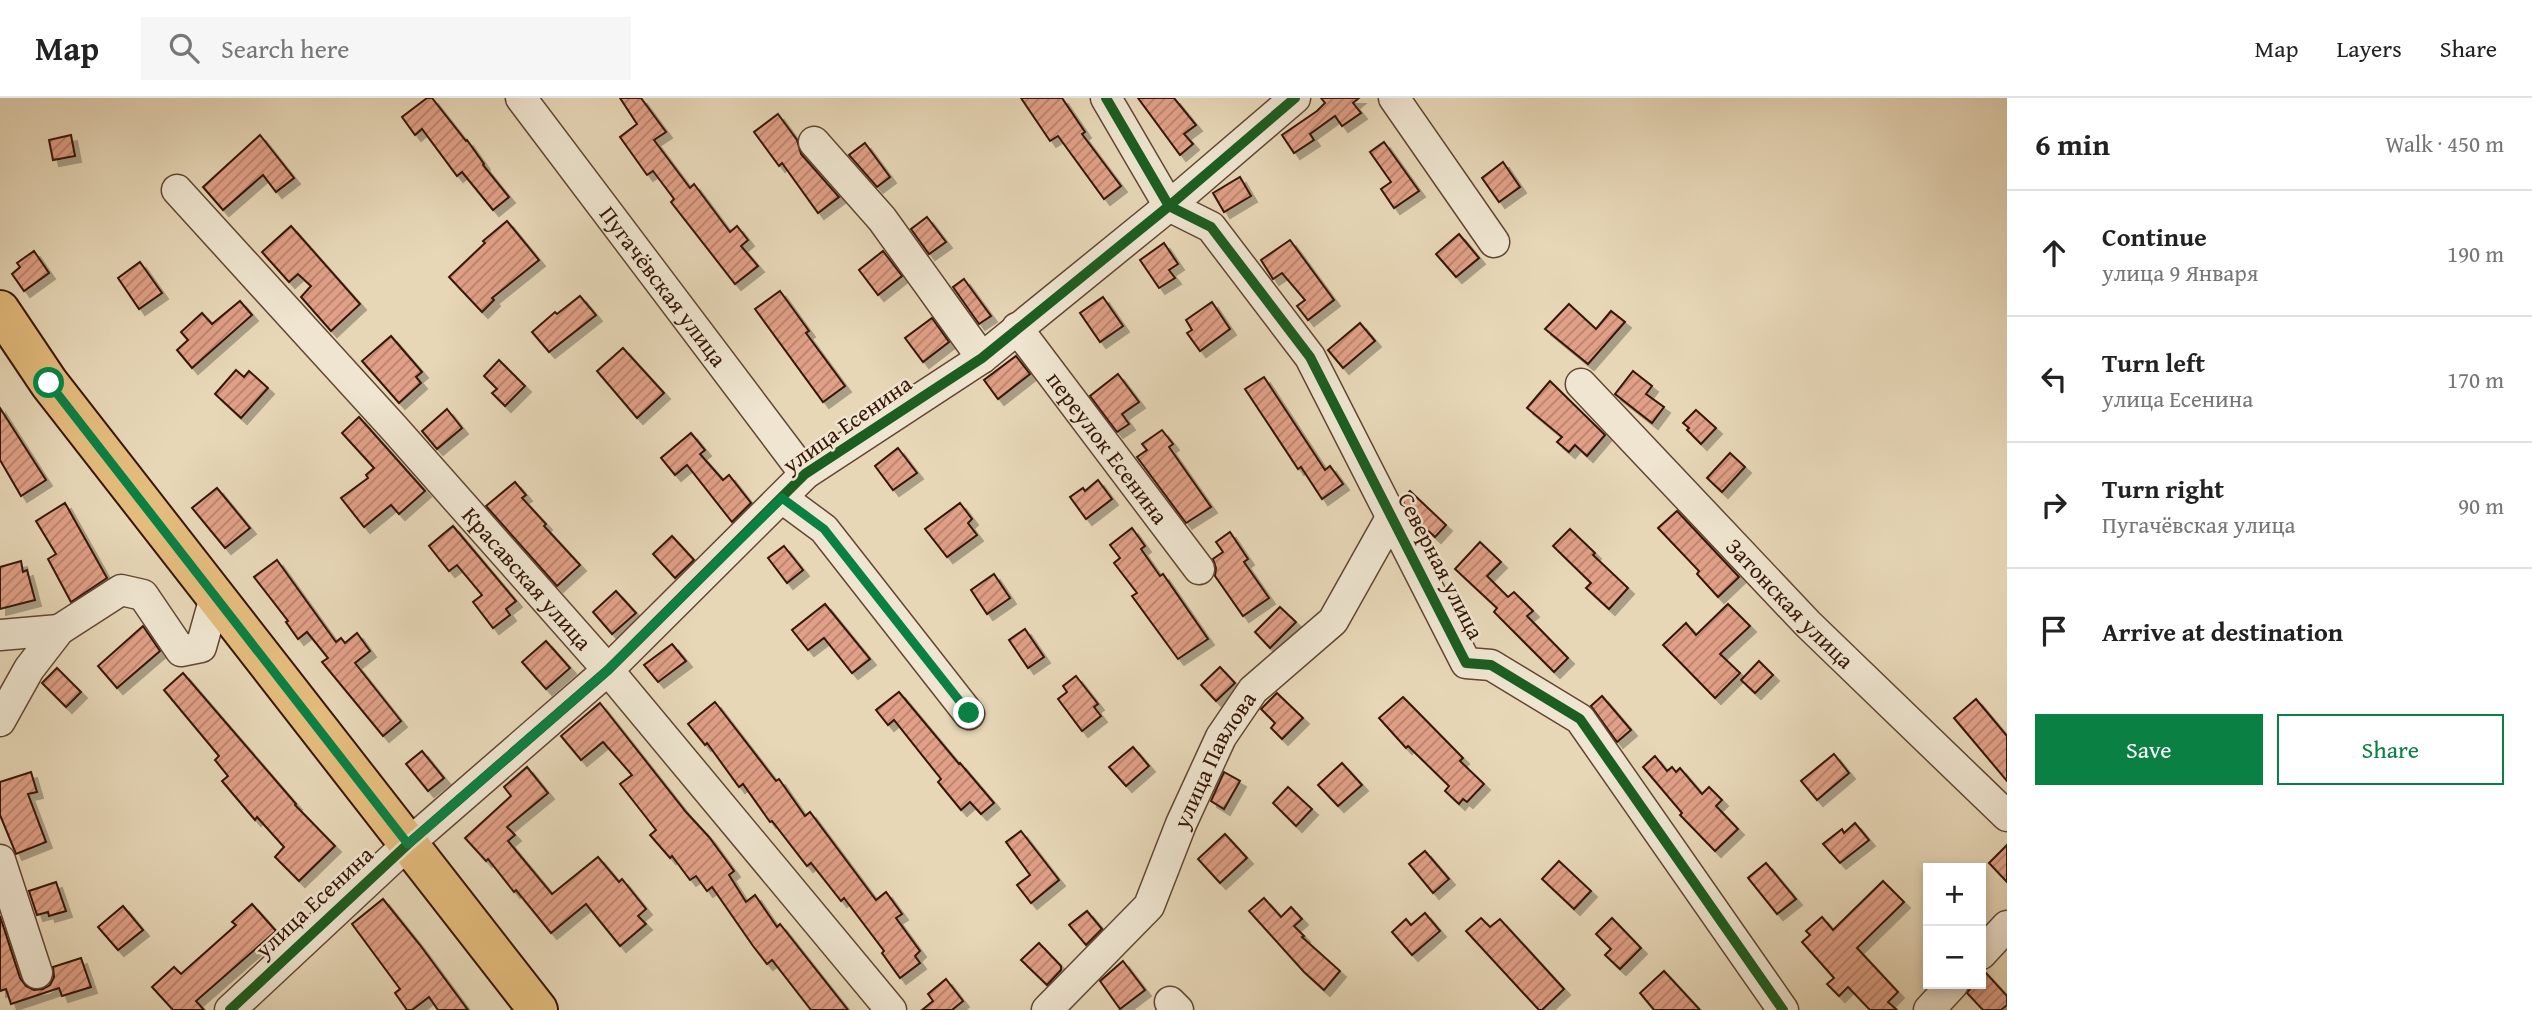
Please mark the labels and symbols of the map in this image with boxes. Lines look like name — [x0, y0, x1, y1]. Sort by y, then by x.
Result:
street label: Пугачёвская улица — [592, 199, 735, 373]
street label: переулок Есенина — [1039, 364, 1177, 531]
route start — [33, 367, 64, 398]
street label: улица Есенина — [775, 367, 918, 481]
street label: Северная улица — [1390, 487, 1493, 645]
street label: Красавская улица — [455, 499, 600, 657]
street label: Затонская улица — [1719, 530, 1862, 676]
street label: улица Павлова — [1164, 684, 1263, 834]
route end — [953, 697, 984, 728]
street label: улица Есенина — [246, 838, 380, 966]

